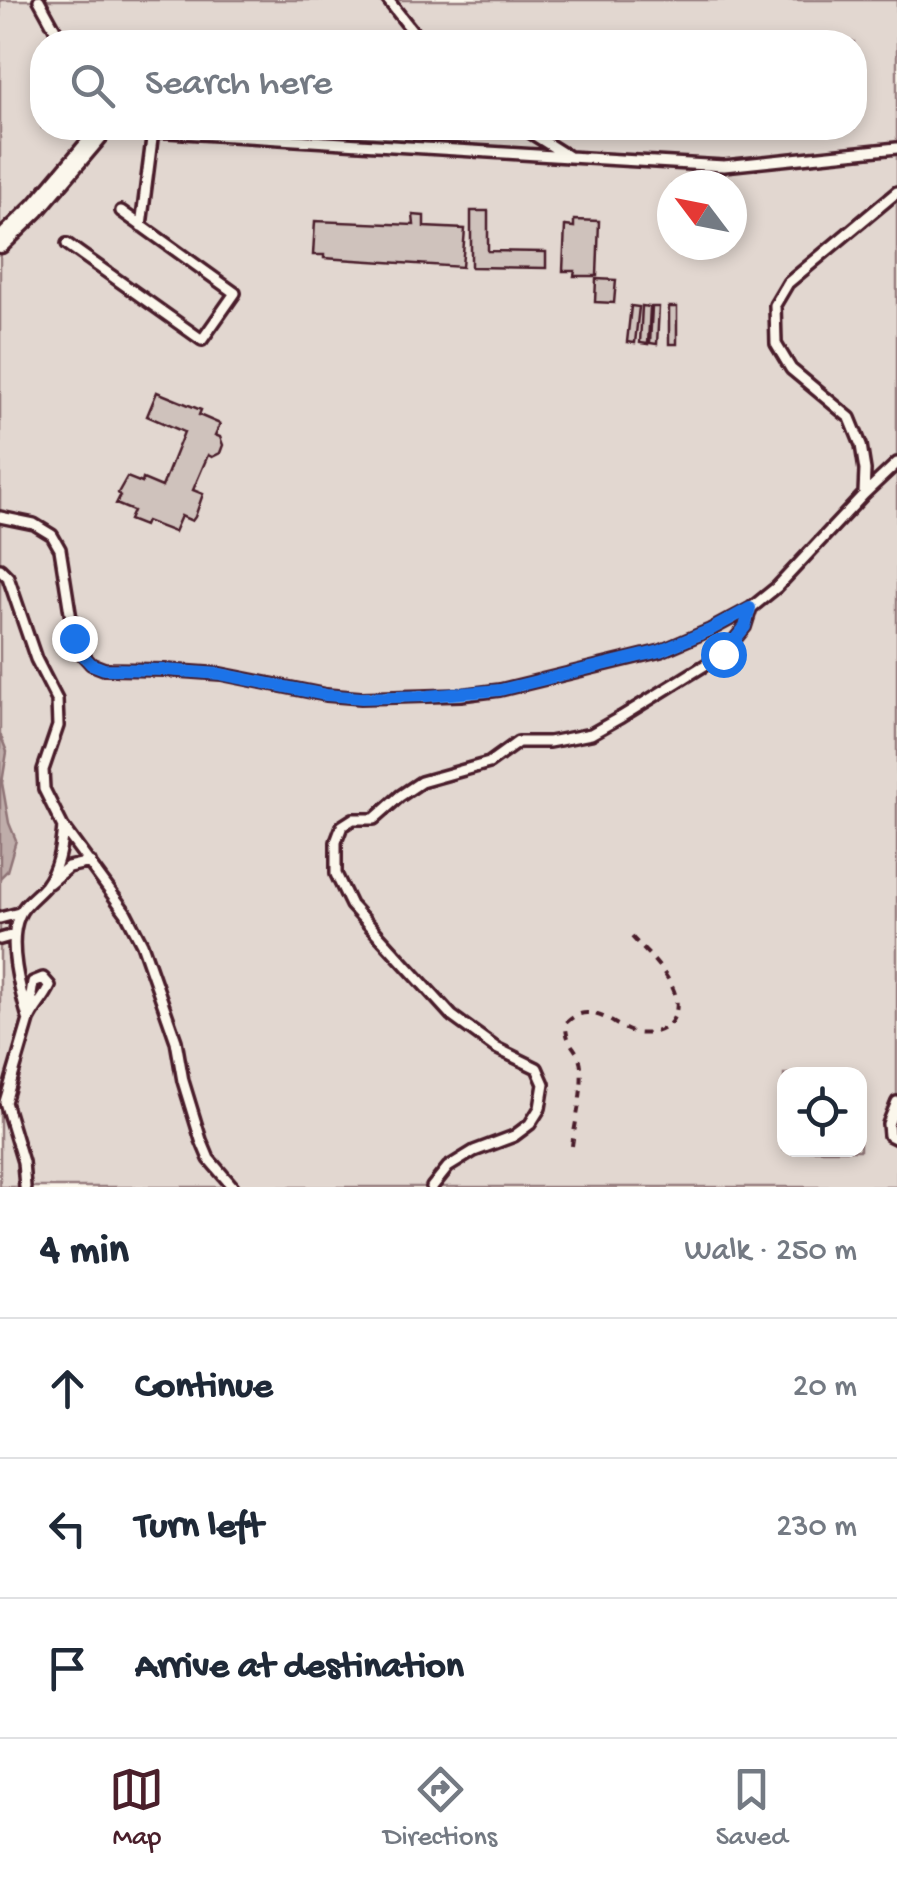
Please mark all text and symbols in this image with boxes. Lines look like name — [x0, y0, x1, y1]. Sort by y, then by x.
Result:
search box — [30, 30, 867, 140]
icon: search — [65, 58, 120, 113]
text: Search here — [145, 63, 332, 107]
north arrow — [657, 170, 747, 260]
route end — [52, 616, 98, 662]
route start — [701, 632, 747, 678]
map controls — [777, 1067, 867, 1157]
button: locate — [777, 1067, 867, 1157]
text: 4 min — [40, 1228, 129, 1277]
text: Walk · 250 m — [685, 1233, 857, 1271]
icon: ahead — [40, 1361, 95, 1416]
text: Continue — [135, 1366, 273, 1410]
text: 20 m — [793, 1369, 857, 1407]
icon: left — [40, 1501, 95, 1556]
text: Turn left — [135, 1506, 263, 1550]
text: 230 m — [776, 1509, 857, 1547]
icon: arrive — [40, 1641, 95, 1696]
text: Arrive at destination — [135, 1646, 464, 1690]
tab: Map — [109, 1762, 164, 1855]
tab: Directions — [383, 1762, 497, 1855]
tab: Saved — [716, 1762, 788, 1855]

